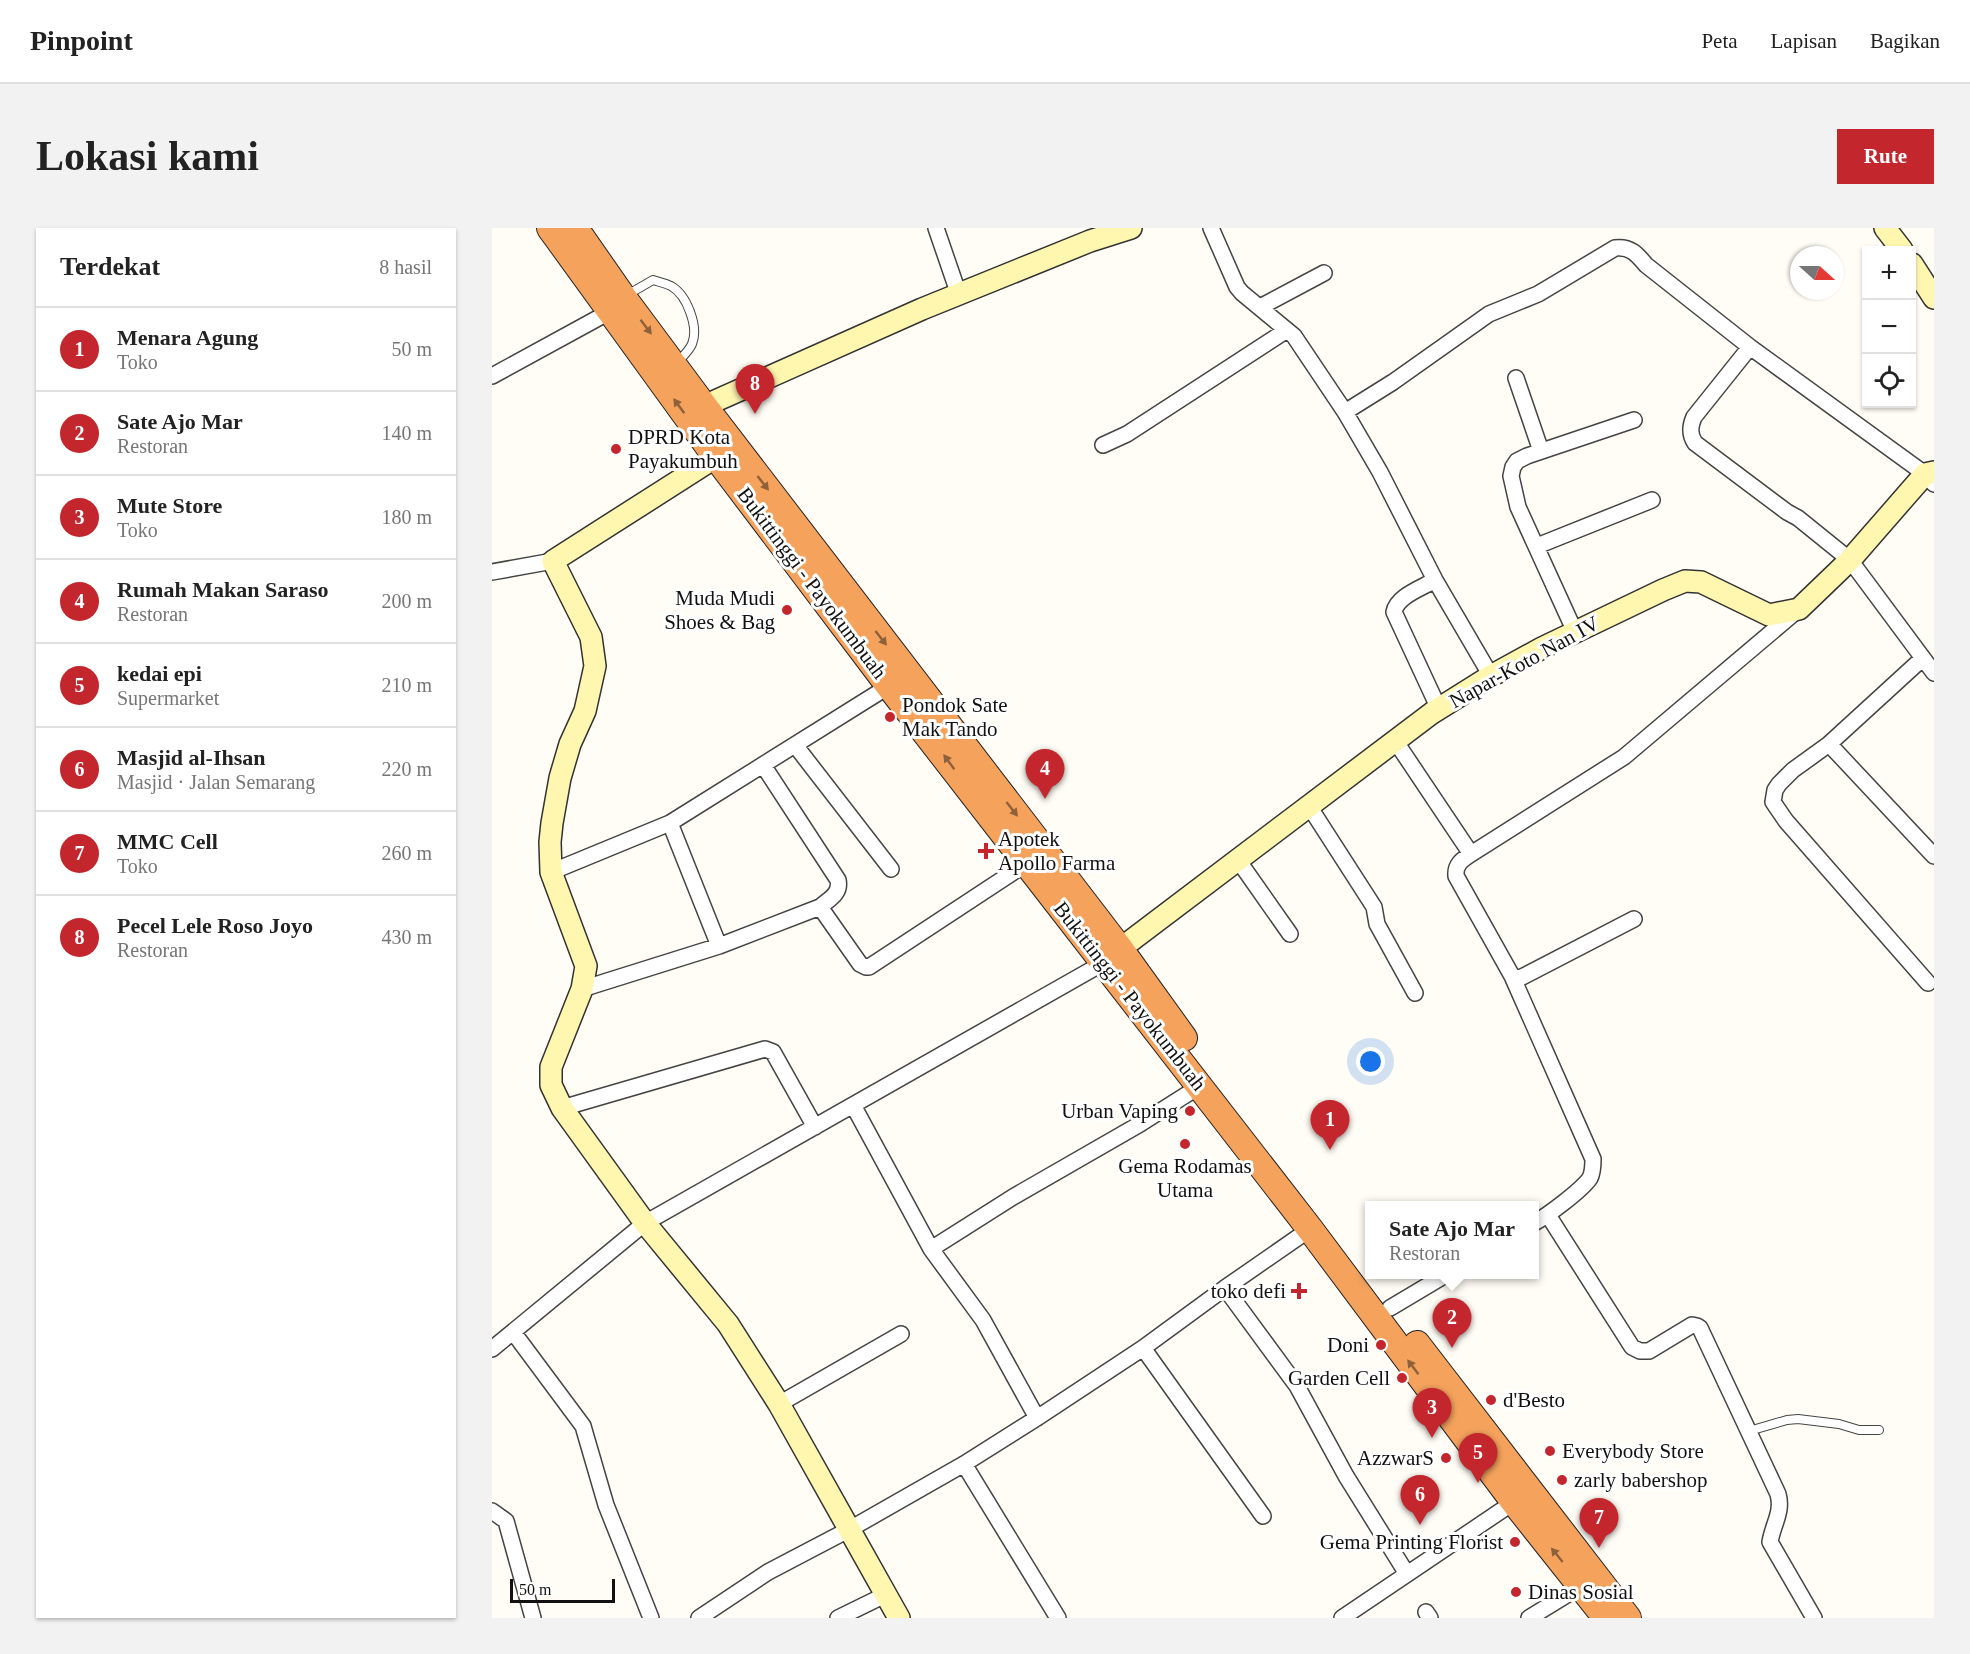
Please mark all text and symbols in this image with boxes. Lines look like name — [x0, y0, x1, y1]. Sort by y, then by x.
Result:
text: Pinpoint — [30, 25, 133, 56]
text: Peta — [1701, 29, 1738, 53]
text: Lapisan — [1771, 29, 1837, 53]
text: Bagikan — [1870, 29, 1940, 53]
button: Rute — [1837, 129, 1934, 184]
text: Lokasi kami — [36, 133, 259, 179]
north arrow — [1790, 246, 1844, 300]
map controls — [1862, 246, 1916, 408]
button: + — [1862, 246, 1916, 300]
text: Terdekat — [60, 252, 160, 281]
text: 8 hasil — [379, 256, 432, 278]
button: − — [1862, 300, 1916, 354]
one-way arrow — [639, 320, 651, 335]
text: Menara Agung — [117, 325, 258, 350]
text: 1 — [75, 338, 85, 360]
text: 50 m — [391, 338, 432, 360]
text: Toko — [117, 351, 158, 373]
button: locate — [1862, 354, 1916, 408]
pin: 8 — [736, 364, 774, 414]
one-way arrow — [673, 399, 685, 415]
text: Sate Ajo Mar — [117, 409, 243, 434]
text: 2 — [75, 422, 85, 444]
text: 140 m — [381, 422, 432, 444]
place label: DPRD Kota Payakumbuh — [628, 425, 738, 473]
text: Restoran — [117, 435, 188, 457]
marker: DPRD Kota Payakumbuh — [609, 442, 623, 456]
one-way arrow — [756, 475, 769, 491]
street label: Bukittinggi - Payokumbuah — [732, 483, 892, 684]
text: Mute Store — [117, 493, 222, 518]
text: 3 — [75, 506, 85, 528]
text: 180 m — [381, 506, 432, 528]
text: Toko — [117, 519, 158, 541]
text: Rumah Makan Saraso — [117, 577, 328, 602]
place label: Muda Mudi Shoes & Bag — [664, 586, 775, 634]
text: 4 — [75, 590, 85, 612]
text: 200 m — [381, 590, 432, 612]
text: Restoran — [117, 603, 188, 625]
marker: Muda Mudi Shoes & Bag — [780, 603, 794, 617]
street label: Napar-Koto Nan IV — [1445, 611, 1603, 713]
one-way arrow — [875, 630, 887, 645]
text: kedai epi — [117, 661, 202, 686]
text: 5 — [75, 674, 85, 696]
text: 210 m — [381, 674, 432, 696]
text: Supermarket — [117, 687, 219, 709]
place label: Pondok Sate Mak Tando — [902, 693, 1008, 741]
marker: Pondok Sate Mak Tando — [883, 710, 897, 724]
text: Masjid al-Ihsan — [117, 745, 266, 770]
pin: 4 — [1026, 750, 1064, 799]
one-way arrow — [943, 755, 955, 771]
text: 6 — [75, 758, 85, 780]
text: 220 m — [381, 758, 432, 780]
text: Masjid · Jalan Semarang — [117, 771, 315, 793]
one-way arrow — [1006, 802, 1018, 817]
place label: Apotek Apollo Farma — [998, 827, 1116, 875]
text: MMC Cell — [117, 829, 218, 854]
text: 7 — [75, 842, 85, 864]
text: 260 m — [381, 842, 432, 864]
marker: Apotek Apollo Farma — [979, 844, 993, 858]
text: Toko — [117, 855, 158, 877]
street label: Bukittinggi - Payokumbuah — [1049, 897, 1212, 1096]
text: Pecel Lele Roso Joyo — [117, 913, 313, 938]
text: 8 — [75, 926, 85, 948]
text: 430 m — [381, 926, 432, 948]
text: Restoran — [117, 939, 188, 961]
your location — [1356, 1047, 1385, 1076]
place label: Urban Vaping — [1061, 1099, 1178, 1123]
pin: 1 — [1310, 1100, 1350, 1150]
marker: Urban Vaping — [1183, 1104, 1197, 1118]
marker: Gema Rodamas Utama — [1178, 1137, 1192, 1151]
place label: Gema Rodamas Utama — [1118, 1154, 1252, 1202]
popup — [1365, 1201, 1539, 1279]
text: Sate Ajo Mar — [1389, 1216, 1515, 1241]
text: Restoran — [1389, 1242, 1460, 1264]
place label: toko defi — [1211, 1279, 1286, 1303]
marker: toko defi — [1290, 1282, 1308, 1300]
pin: 2 — [1432, 1298, 1472, 1348]
place label: Doni — [1327, 1333, 1369, 1357]
marker: Doni — [1374, 1338, 1388, 1352]
one-way arrow — [1407, 1359, 1419, 1375]
place label: Garden Cell — [1288, 1366, 1390, 1390]
marker: Garden Cell — [1395, 1371, 1409, 1385]
pin: 3 — [1412, 1388, 1452, 1438]
place label: d'Besto — [1503, 1388, 1565, 1412]
marker: d'Besto — [1484, 1393, 1498, 1407]
pin: 5 — [1458, 1434, 1498, 1483]
place label: Everybody Store — [1562, 1439, 1704, 1463]
marker: Everybody Store — [1543, 1444, 1557, 1458]
place label: AzzwarS — [1357, 1446, 1434, 1470]
marker: AzzwarS — [1439, 1451, 1453, 1465]
place label: zarly babershop — [1574, 1468, 1708, 1492]
marker: zarly babershop — [1555, 1473, 1569, 1487]
pin: 6 — [1400, 1476, 1440, 1525]
pin: 7 — [1580, 1498, 1618, 1548]
place label: Gema Printing Florist — [1320, 1530, 1503, 1554]
marker: Gema Printing Florist — [1508, 1535, 1522, 1549]
one-way arrow — [1550, 1547, 1563, 1563]
scale bar — [510, 1576, 615, 1604]
place label: Dinas Sosial — [1528, 1580, 1634, 1604]
text: 50 m — [519, 1581, 551, 1598]
marker: Dinas Sosial — [1509, 1585, 1523, 1599]

